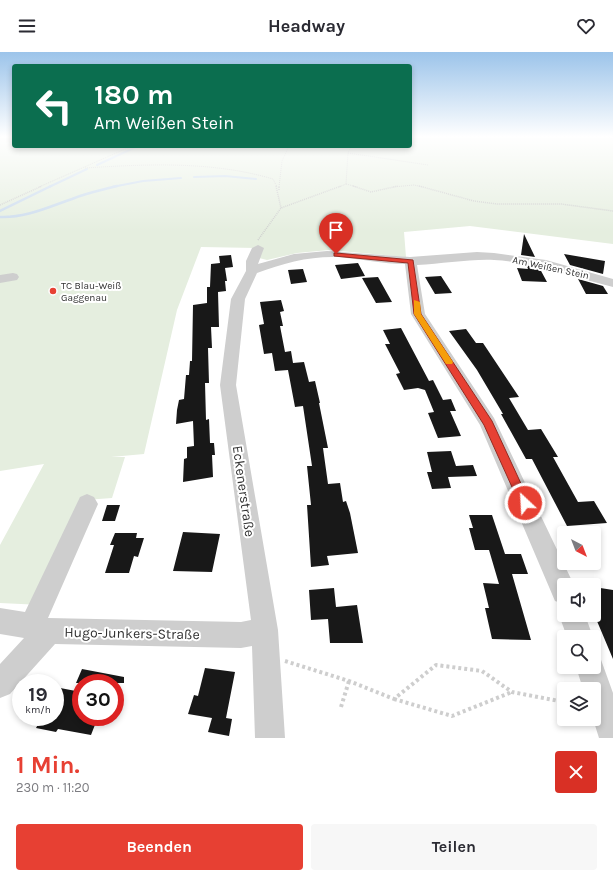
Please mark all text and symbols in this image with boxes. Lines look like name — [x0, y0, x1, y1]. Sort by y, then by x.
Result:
icon: menu — [16, 15, 38, 37]
text: Headway — [268, 15, 345, 37]
icon: heart — [575, 15, 597, 37]
text: 180 m — [94, 78, 173, 111]
icon: left — [28, 80, 80, 132]
text: Am Weißen Stein — [94, 112, 234, 134]
pin — [319, 213, 353, 254]
icon: arrive — [325, 219, 347, 241]
street label: Am Weißen Stein — [511, 254, 590, 282]
place label: TC Blau-Weiß Gaggenau — [61, 280, 121, 304]
marker: TC Blau-Weiß Gaggenau — [48, 286, 58, 296]
street label: Eckenerstraße — [229, 444, 258, 538]
position arrow — [504, 482, 546, 524]
north arrow — [557, 526, 601, 570]
map controls — [557, 526, 601, 726]
button: sound — [557, 578, 601, 622]
street label: Hugo-Junkers-Straße — [64, 624, 200, 643]
button: search — [557, 630, 601, 674]
speed limit sign: 30 — [72, 674, 124, 726]
button: layers — [557, 682, 601, 726]
text: 19 — [28, 683, 48, 706]
text: km/h — [25, 704, 51, 716]
text: 1 Min. — [16, 751, 80, 779]
button: close — [555, 751, 597, 793]
text: 230 m · 11:20 — [16, 780, 90, 795]
button: Beenden — [16, 824, 303, 870]
button: Teilen — [311, 824, 597, 870]

